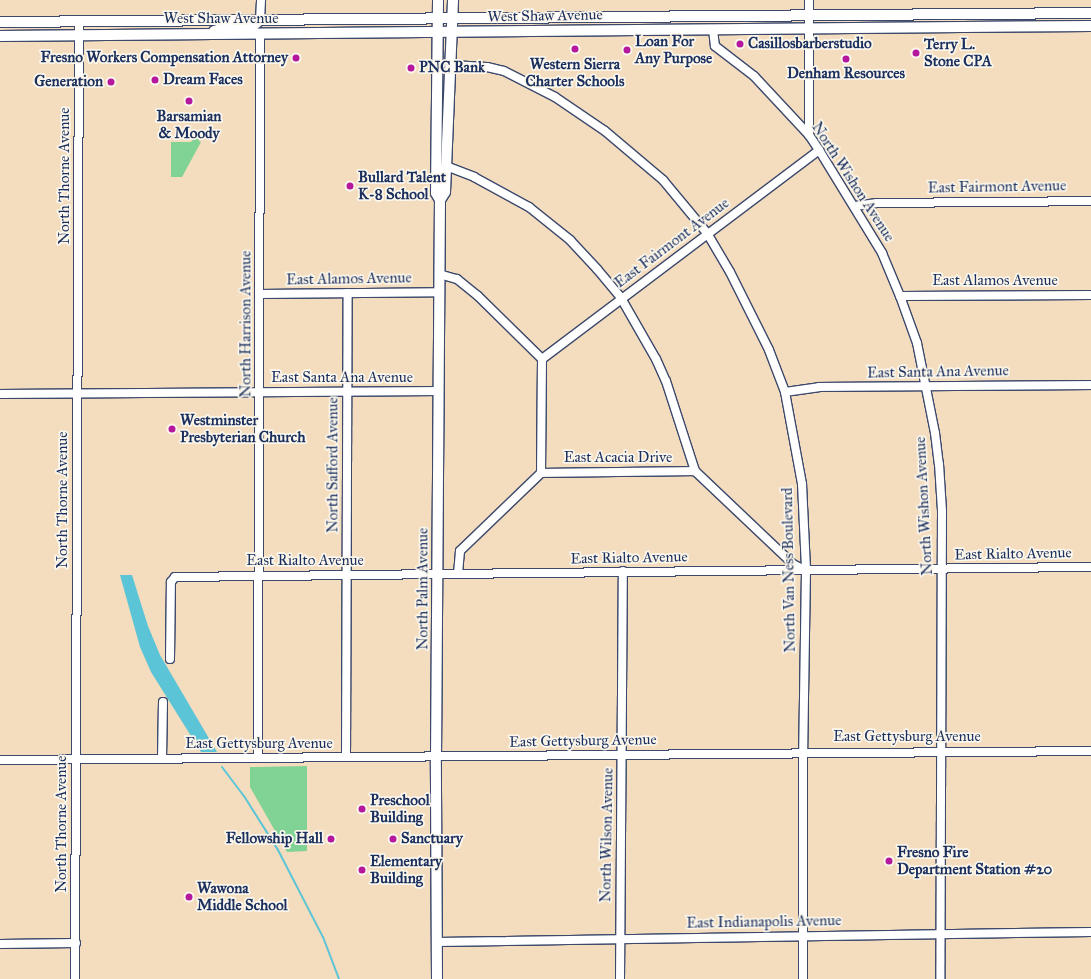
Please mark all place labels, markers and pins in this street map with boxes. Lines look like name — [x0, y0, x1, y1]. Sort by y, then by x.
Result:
place label: Loan For Any Purpose — [635, 32, 712, 67]
place label: Casillosbarberstudio — [748, 35, 872, 53]
place label: Terry L. Stone CPA — [924, 35, 992, 70]
marker: Casillosbarberstudio — [735, 39, 745, 49]
marker: Western Sierra Charter Schools — [570, 44, 580, 54]
marker: Loan For Any Purpose — [622, 45, 632, 55]
marker: Terry L. Stone CPA — [911, 48, 921, 58]
place label: Fresno Workers Compensation Attorney — [40, 49, 288, 67]
marker: Fresno Workers Compensation Attorney — [291, 53, 301, 63]
marker: Denham Resources — [841, 54, 851, 64]
place label: Western Sierra Charter Schools — [526, 55, 624, 90]
place label: PNC Bank — [419, 59, 485, 77]
marker: PNC Bank — [406, 63, 416, 73]
place label: Denham Resources — [787, 65, 905, 83]
place label: Dream Faces — [163, 71, 243, 89]
place label: Generation — [34, 73, 103, 91]
marker: Dream Faces — [150, 75, 160, 85]
marker: Generation — [106, 77, 116, 87]
marker: Barsamian & Moody — [184, 96, 194, 106]
place label: Barsamian & Moody — [157, 107, 221, 142]
place label: Bullard Talent K-8 School — [358, 168, 446, 203]
marker: Bullard Talent K-8 School — [345, 181, 355, 191]
place label: Westminster Presbyterian Church — [180, 411, 306, 446]
marker: Westminster Presbyterian Church — [167, 424, 177, 434]
place label: Preschool Building — [370, 791, 430, 826]
marker: Preschool Building — [357, 804, 367, 814]
place label: Fellowship Hall — [226, 830, 323, 848]
place label: Sanctuary — [401, 830, 463, 848]
marker: Fellowship Hall — [326, 834, 336, 844]
marker: Sanctuary — [388, 834, 398, 844]
place label: Fresno Fire Department Station #20 — [897, 843, 1052, 878]
place label: Elementary Building — [370, 852, 442, 887]
marker: Fresno Fire Department Station #20 — [884, 856, 894, 866]
marker: Elementary Building — [357, 865, 367, 875]
place label: Wawona Middle School — [197, 879, 288, 914]
marker: Wawona Middle School — [184, 892, 194, 902]

